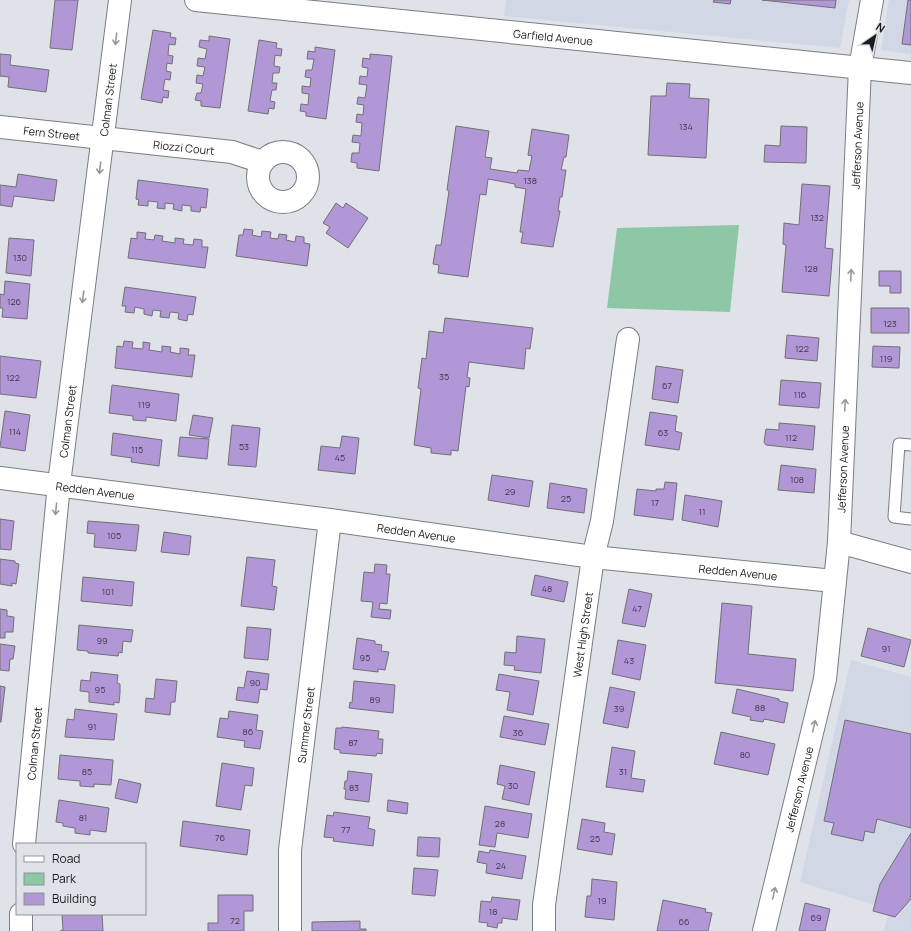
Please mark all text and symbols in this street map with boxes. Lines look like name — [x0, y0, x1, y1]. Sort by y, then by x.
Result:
north arrow — [855, 16, 895, 56]
text: N — [873, 19, 888, 36]
street label: Garfield Avenue — [513, 25, 594, 48]
one-way arrow — [112, 32, 120, 45]
street label: Colman Street — [95, 62, 119, 137]
street label: Jefferson Avenue — [847, 101, 866, 189]
house number: 134 — [679, 120, 693, 133]
street label: Fern Street — [23, 122, 81, 143]
street label: Riozzi Court — [153, 136, 215, 158]
one-way arrow — [96, 161, 104, 174]
house number: 138 — [523, 174, 537, 187]
house number: 132 — [810, 211, 824, 224]
house number: 130 — [13, 251, 27, 264]
house number: 128 — [804, 262, 818, 275]
one-way arrow — [848, 269, 855, 282]
one-way arrow — [79, 290, 87, 303]
house number: 126 — [7, 295, 22, 308]
house number: 123 — [883, 317, 897, 330]
house number: 122 — [795, 342, 809, 355]
house number: 119 — [880, 352, 892, 365]
house number: 35 — [439, 370, 449, 383]
house number: 122 — [6, 371, 20, 384]
house number: 67 — [662, 379, 673, 392]
street label: Colman Street — [55, 384, 79, 459]
house number: 116 — [794, 388, 807, 401]
house number: 119 — [138, 398, 150, 411]
one-way arrow — [842, 399, 849, 412]
street label: Jefferson Avenue — [833, 424, 852, 513]
house number: 114 — [9, 425, 21, 438]
house number: 63 — [658, 426, 668, 439]
house number: 112 — [785, 431, 797, 444]
house number: 53 — [239, 440, 249, 453]
house number: 115 — [131, 443, 143, 456]
house number: 45 — [335, 451, 345, 464]
house number: 108 — [790, 473, 804, 486]
street label: Redden Avenue — [55, 478, 136, 503]
house number: 29 — [505, 485, 515, 498]
house number: 25 — [561, 492, 571, 505]
house number: 17 — [651, 496, 659, 509]
one-way arrow — [53, 502, 60, 515]
house number: 11 — [698, 505, 706, 518]
street label: Redden Avenue — [376, 519, 457, 545]
house number: 105 — [107, 529, 121, 542]
street label: Redden Avenue — [698, 560, 779, 583]
house number: 48 — [542, 582, 552, 595]
house number: 101 — [102, 585, 114, 598]
street label: West High Street — [569, 591, 595, 678]
house number: 47 — [632, 602, 642, 615]
house number: 99 — [96, 634, 108, 647]
house number: 91 — [881, 642, 891, 655]
house number: 95 — [360, 651, 370, 664]
house number: 43 — [624, 654, 634, 667]
house number: 90 — [249, 676, 261, 689]
house number: 95 — [95, 683, 105, 696]
street label: Summer Street — [293, 686, 317, 764]
house number: 89 — [370, 693, 380, 706]
house number: 88 — [755, 701, 765, 714]
house number: 39 — [614, 702, 624, 715]
street label: Colman Street — [23, 706, 45, 781]
house number: 91 — [87, 720, 97, 733]
one-way arrow — [810, 720, 818, 733]
house number: 86 — [243, 725, 254, 738]
house number: 36 — [513, 726, 524, 739]
house number: 87 — [348, 736, 358, 749]
street label: Jefferson Avenue — [781, 744, 816, 833]
house number: 80 — [740, 748, 750, 761]
house number: 85 — [82, 765, 92, 778]
house number: 31 — [619, 765, 627, 778]
house number: 30 — [508, 779, 518, 792]
house number: 83 — [349, 781, 359, 794]
house number: 81 — [79, 811, 87, 824]
house number: 28 — [495, 817, 505, 830]
house number: 77 — [341, 823, 351, 836]
house number: 76 — [215, 831, 225, 844]
house number: 25 — [590, 832, 600, 845]
legend — [16, 843, 146, 915]
text: Road — [52, 850, 80, 867]
house number: 24 — [496, 859, 506, 872]
text: Park — [52, 870, 77, 887]
one-way arrow — [770, 887, 778, 900]
text: Building — [52, 890, 96, 907]
house number: 19 — [597, 894, 607, 907]
house number: 18 — [489, 905, 497, 918]
house number: 69 — [810, 911, 822, 924]
house number: 72 — [230, 914, 240, 927]
house number: 66 — [678, 915, 690, 928]

